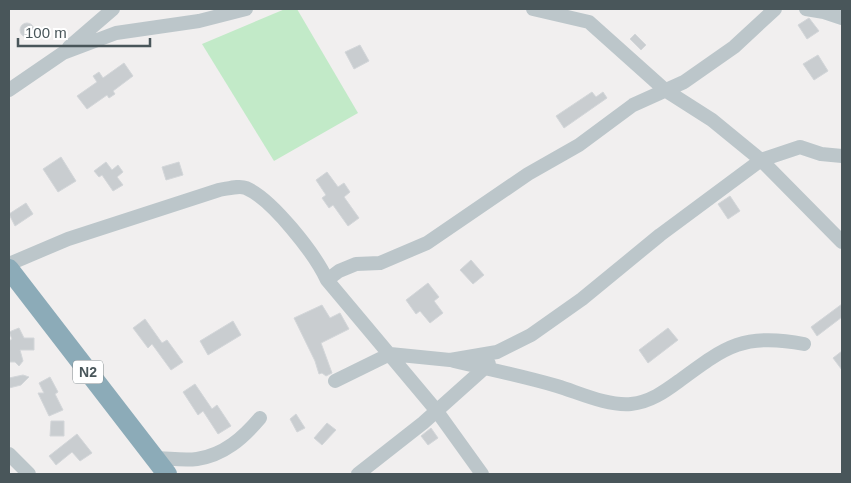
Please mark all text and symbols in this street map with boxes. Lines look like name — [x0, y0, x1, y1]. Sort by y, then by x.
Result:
scale bar — [18, 15, 150, 47]
text: 100 m — [25, 24, 67, 41]
road number: N2 — [73, 361, 103, 384]

